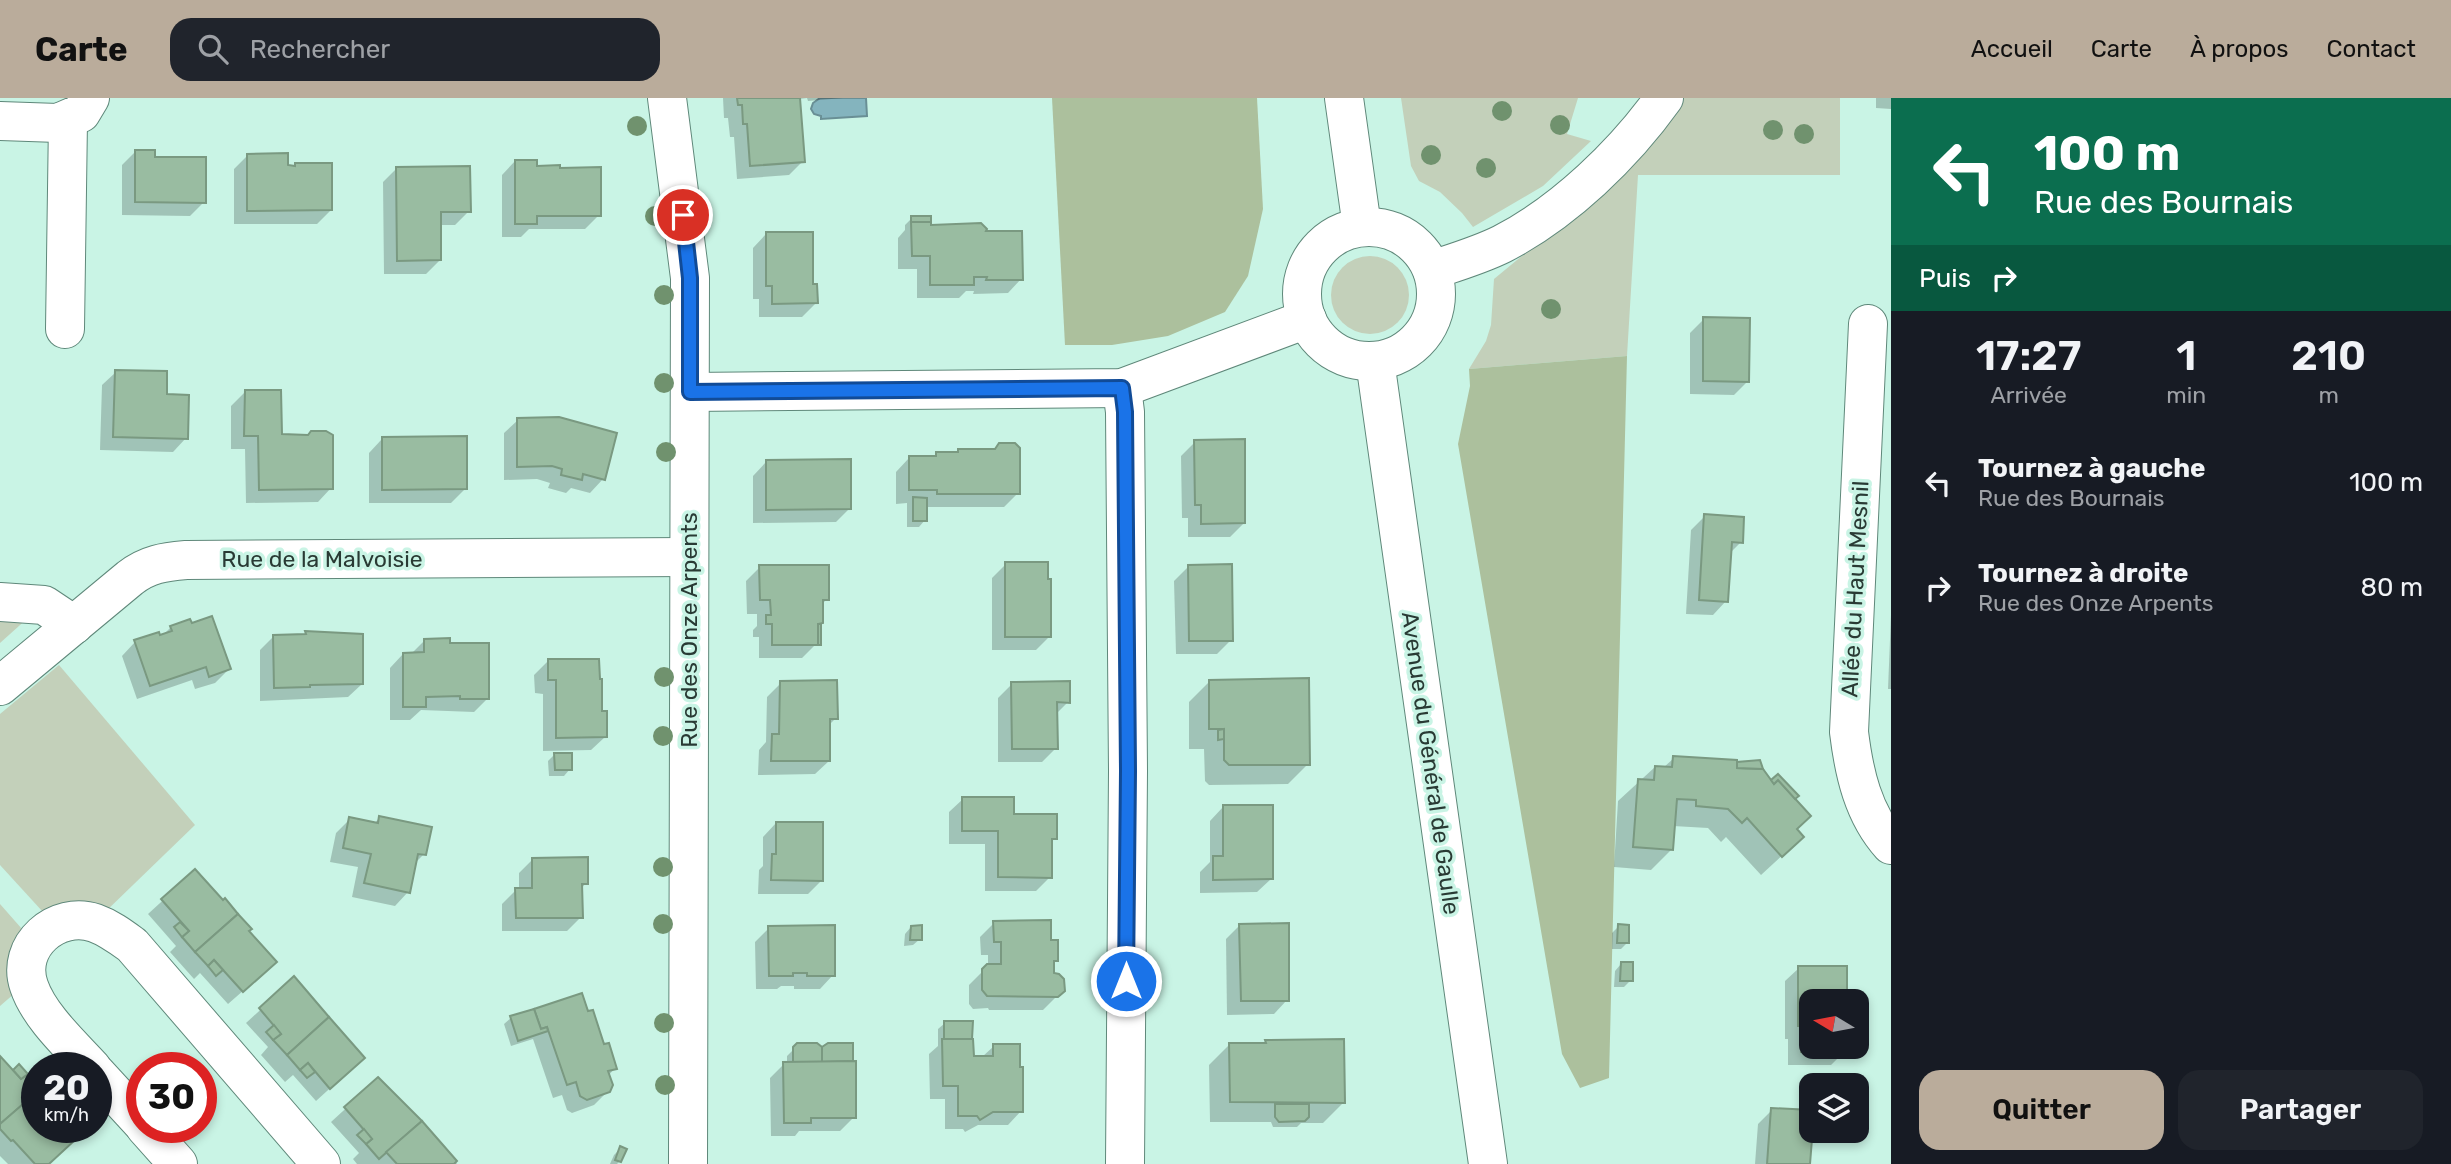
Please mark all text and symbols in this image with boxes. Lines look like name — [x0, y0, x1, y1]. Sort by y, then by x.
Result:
search box — [170, 18, 660, 81]
text: Carte — [35, 30, 128, 69]
icon: search — [194, 30, 232, 68]
text: Rechercher — [250, 34, 390, 65]
text: Accueil — [1971, 35, 2053, 63]
text: Carte — [2091, 35, 2152, 63]
text: À propos — [2190, 35, 2289, 63]
text: Contact — [2327, 35, 2416, 63]
text: 100 m — [2034, 124, 2180, 182]
icon: left — [1919, 126, 2010, 217]
text: Rue des Bournais — [2034, 183, 2293, 221]
pin — [653, 185, 713, 245]
icon: arrive — [664, 196, 702, 234]
icon: right — [1985, 259, 2023, 297]
text: Puis — [1919, 263, 1971, 294]
text: 17:27 — [1976, 331, 2081, 381]
text: 1 — [2176, 331, 2196, 381]
text: 210 — [2291, 331, 2366, 381]
text: Arrivée — [1990, 381, 2067, 409]
text: min — [2166, 381, 2206, 409]
text: m — [2318, 381, 2339, 409]
text: Tournez à gauche — [1978, 453, 2206, 484]
icon: left — [1919, 464, 1957, 502]
text: 100 m — [2349, 467, 2423, 498]
street label: Allée du Haut Mesnil — [1835, 480, 1875, 698]
text: Rue des Bournais — [1978, 484, 2164, 512]
street label: Rue des Onze Arpents — [675, 512, 703, 748]
street label: Rue de la Malvoisie — [221, 545, 423, 573]
text: Tournez à droite — [1978, 558, 2188, 589]
icon: right — [1919, 569, 1957, 607]
text: 80 m — [2360, 572, 2423, 603]
text: Rue des Onze Arpents — [1978, 589, 2214, 617]
street label: Avenue du Général de Gaulle — [1396, 610, 1466, 916]
position arrow — [1089, 944, 1163, 1018]
north arrow — [1799, 989, 1869, 1059]
map controls — [1799, 989, 1869, 1143]
speed limit sign: 30 — [126, 1052, 217, 1143]
text: 20 — [43, 1067, 90, 1109]
button: Quitter — [1919, 1070, 2164, 1150]
button: Partager — [2178, 1070, 2423, 1150]
button: layers — [1799, 1073, 1869, 1143]
text: km/h — [44, 1104, 89, 1126]

